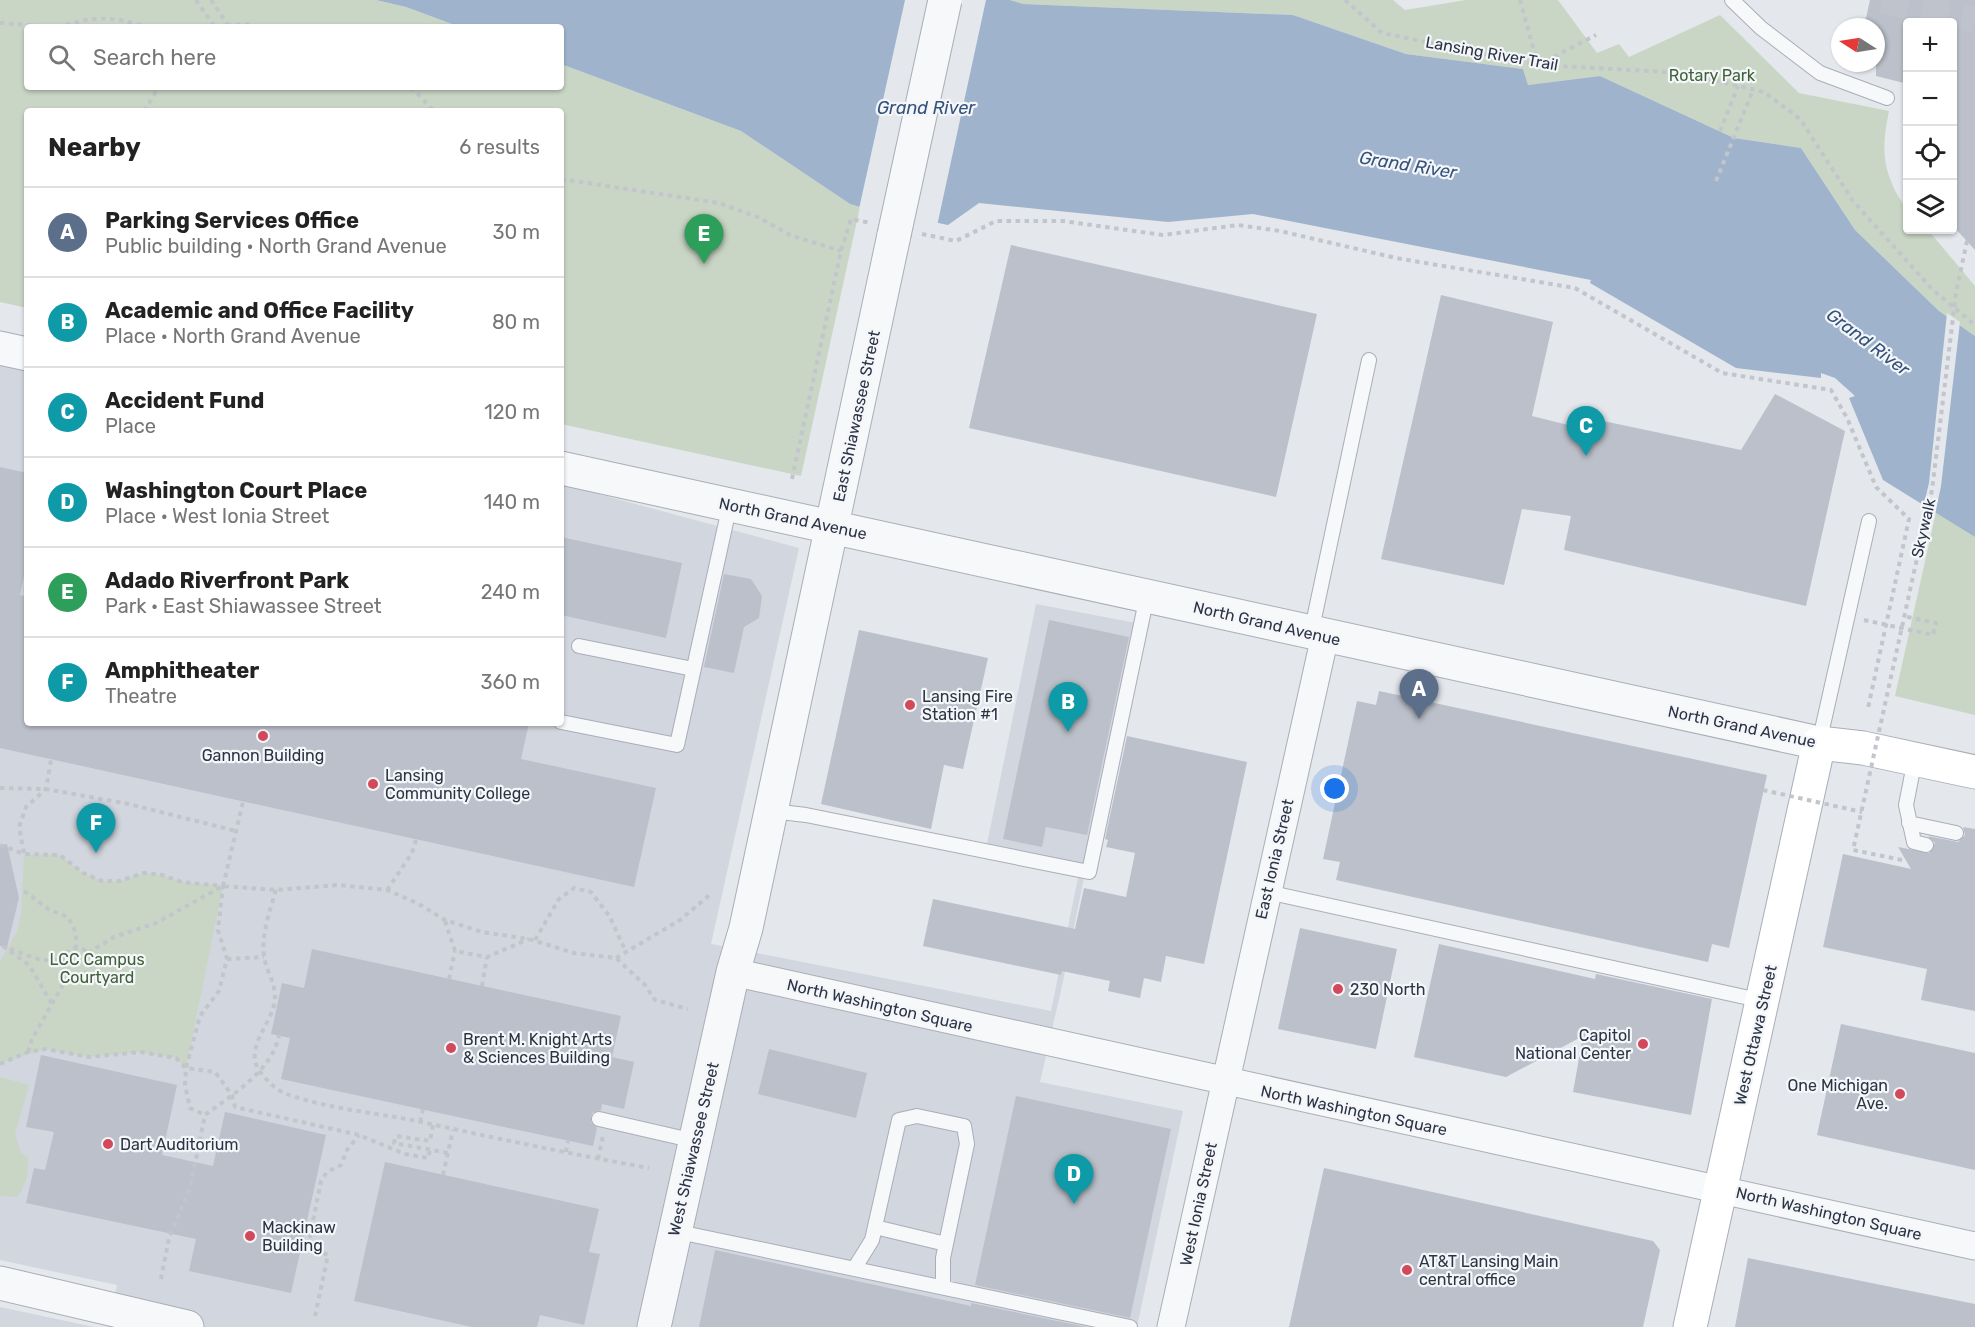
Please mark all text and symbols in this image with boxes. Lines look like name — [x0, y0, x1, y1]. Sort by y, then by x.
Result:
north arrow — [1831, 18, 1885, 72]
map controls — [1903, 18, 1957, 234]
button: + — [1903, 18, 1957, 72]
search box — [24, 24, 564, 90]
street label: Lansing River Trail — [1424, 32, 1560, 75]
icon: search — [45, 41, 78, 74]
text: Search here — [93, 44, 216, 71]
park label: Rotary Park — [1669, 66, 1756, 85]
button: − — [1903, 72, 1957, 126]
water label: Grand River — [877, 97, 976, 119]
button: locate — [1903, 126, 1957, 180]
text: Nearby — [48, 132, 141, 163]
text: 6 results — [459, 135, 540, 159]
water label: Grand River — [1358, 146, 1459, 184]
button: layers — [1903, 180, 1957, 234]
text: Parking Services Office — [105, 207, 359, 234]
pin: E — [684, 214, 724, 264]
text: A — [60, 220, 75, 244]
text: 30 m — [493, 220, 540, 244]
text: Public building · North Grand Avenue — [105, 234, 447, 258]
text: Academic and Office Facility — [105, 297, 414, 324]
water label: Grand River — [1822, 304, 1915, 381]
text: B — [60, 310, 75, 334]
text: 80 m — [492, 310, 540, 334]
text: Place · North Grand Avenue — [105, 324, 361, 348]
street label: East Shiawassee Street — [829, 329, 884, 504]
text: Accident Fund — [105, 387, 264, 414]
text: C — [60, 400, 75, 424]
text: 120 m — [484, 400, 540, 424]
pin: C — [1566, 406, 1606, 456]
text: Place — [105, 414, 156, 438]
text: Washington Court Place — [105, 477, 367, 504]
text: D — [60, 490, 75, 514]
text: 140 m — [484, 490, 540, 514]
street label: North Grand Avenue — [717, 494, 869, 543]
street label: Skywalk — [1907, 496, 1940, 560]
text: Place · West Ionia Street — [105, 504, 329, 528]
text: Adado Riverfront Park — [105, 567, 349, 594]
text: E — [61, 580, 74, 604]
text: 240 m — [481, 580, 540, 604]
text: Park · East Shiawassee Street — [105, 594, 382, 618]
street label: North Grand Avenue — [1191, 597, 1342, 650]
text: Amphitheater — [105, 657, 259, 684]
text: F — [61, 670, 74, 694]
text: 360 m — [481, 670, 540, 694]
pin: A — [1400, 670, 1438, 719]
pin: B — [1048, 682, 1088, 732]
text: Theatre — [105, 684, 177, 708]
place label: Lansing Fire Station #1 — [922, 687, 1013, 724]
marker: Lansing Fire Station #1 — [903, 698, 917, 712]
street label: North Grand Avenue — [1666, 702, 1818, 751]
marker: Gannon Building — [256, 729, 270, 743]
place label: Gannon Building — [202, 746, 324, 765]
place label: Lansing Community College — [385, 766, 530, 803]
your location — [1320, 774, 1349, 803]
marker: Lansing Community College — [366, 777, 380, 791]
street label: East Ionia Street — [1251, 797, 1298, 921]
pin: F — [76, 804, 116, 853]
park label: LCC Campus Courtyard — [49, 950, 145, 987]
street label: West Ottawa Street — [1730, 963, 1781, 1107]
street label: North Washington Square — [785, 975, 975, 1036]
place label: 230 North — [1350, 980, 1425, 999]
marker: 230 North — [1331, 982, 1345, 996]
place label: Capitol National Center — [1515, 1026, 1631, 1063]
place label: Brent M. Knight Arts & Sciences Building — [463, 1030, 612, 1067]
marker: Capitol National Center — [1636, 1037, 1650, 1051]
marker: Brent M. Knight Arts & Sciences Building — [444, 1041, 458, 1055]
street label: West Shiawassee Street — [664, 1060, 723, 1238]
place label: One Michigan Ave. — [1787, 1076, 1888, 1113]
street label: North Washington Square — [1259, 1081, 1449, 1140]
marker: One Michigan Ave. — [1893, 1087, 1907, 1101]
place label: Dart Auditorium — [120, 1135, 239, 1154]
marker: Dart Auditorium — [101, 1137, 115, 1151]
street label: West Ionia Street — [1176, 1141, 1221, 1268]
pin: D — [1054, 1154, 1094, 1204]
street label: North Washington Square — [1734, 1183, 1924, 1244]
place label: Mackinaw Building — [262, 1218, 336, 1255]
marker: Mackinaw Building — [243, 1229, 257, 1243]
place label: AT&T Lansing Main central office — [1419, 1252, 1559, 1289]
marker: AT&T Lansing Main central office — [1400, 1263, 1414, 1277]

